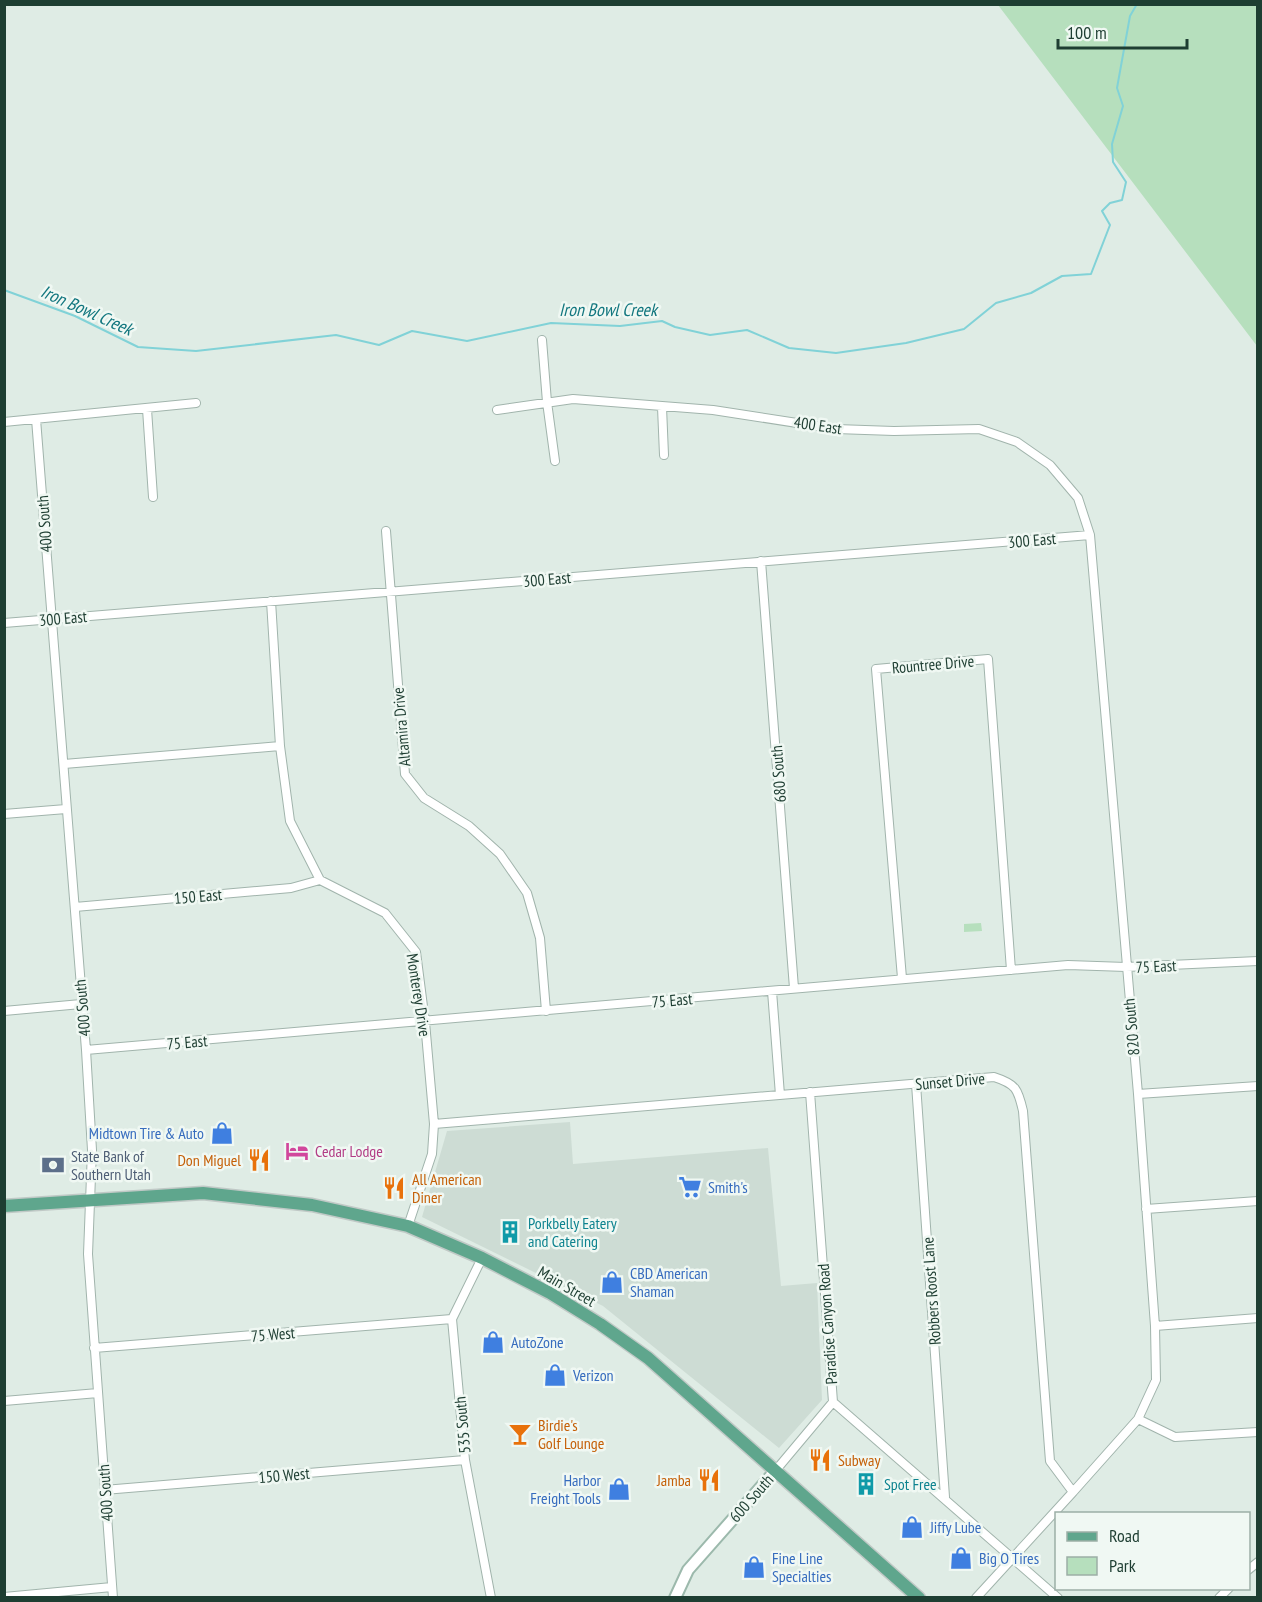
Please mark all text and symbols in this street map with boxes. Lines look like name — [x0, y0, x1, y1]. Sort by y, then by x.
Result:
scale bar — [1058, 12, 1187, 50]
text: 100 m — [1067, 21, 1107, 44]
water label: Iron Bowl Creek — [38, 280, 138, 341]
water label: Iron Bowl Creek — [559, 298, 659, 321]
street label: 400 East — [793, 412, 844, 438]
street label: 400 South — [32, 495, 56, 553]
street label: 300 East — [1007, 528, 1057, 552]
street label: 300 East — [522, 567, 572, 591]
street label: 300 East — [38, 606, 88, 630]
street label: Rountree Drive — [891, 650, 975, 678]
street label: Altamira Drive — [388, 687, 414, 767]
street label: 680 South — [766, 745, 790, 803]
street label: 150 East — [173, 884, 223, 908]
street label: Monterey Drive — [403, 952, 435, 1038]
street label: 75 East — [1135, 955, 1178, 977]
street label: 400 South — [70, 979, 94, 1037]
street label: 75 East — [651, 988, 694, 1012]
street label: 820 South — [1119, 998, 1143, 1056]
street label: 75 East — [166, 1030, 209, 1054]
street label: Sunset Drive — [914, 1068, 986, 1094]
shop icon: Midtown Tire & Auto — [209, 1120, 235, 1146]
place label: Midtown Tire & Auto — [89, 1123, 204, 1143]
hotel icon: Cedar Lodge — [284, 1138, 310, 1164]
place label: Cedar Lodge — [315, 1141, 383, 1161]
place label: State Bank of Southern Utah — [71, 1146, 151, 1184]
restaurant icon: Don Miguel — [246, 1147, 272, 1173]
place label: Don Miguel — [177, 1150, 241, 1170]
bank icon: State Bank of Southern Utah — [40, 1152, 66, 1178]
place label: All American Diner — [412, 1169, 482, 1207]
supermarket icon: Smith's — [677, 1174, 703, 1200]
restaurant icon: All American Diner — [381, 1175, 407, 1201]
place label: Smith's — [708, 1177, 748, 1197]
place label: Porkbelly Eatery and Catering — [528, 1213, 617, 1251]
building icon: Porkbelly Eatery and Catering — [497, 1219, 523, 1245]
street label: Robbers Roost Lane — [917, 1236, 945, 1346]
street label: Main Street — [534, 1261, 600, 1311]
place label: CBD American Shaman — [630, 1263, 708, 1301]
street label: Paradise Canyon Road — [813, 1263, 841, 1385]
shop icon: CBD American Shaman — [599, 1269, 625, 1295]
street label: 75 West — [250, 1322, 296, 1346]
shop icon: AutoZone — [480, 1329, 506, 1355]
place label: AutoZone — [511, 1332, 564, 1352]
shop icon: Verizon — [542, 1362, 568, 1388]
place label: Verizon — [572, 1365, 614, 1385]
street label: 535 South — [450, 1396, 474, 1454]
place label: Birdie's Golf Lounge — [538, 1415, 604, 1453]
bar icon: Birdie's Golf Lounge — [507, 1421, 533, 1447]
restaurant icon: Subway — [807, 1447, 833, 1473]
place label: Subway — [838, 1450, 880, 1470]
street label: 150 West — [258, 1463, 311, 1487]
street label: 400 South — [93, 1464, 117, 1522]
restaurant icon: Jamba — [696, 1467, 722, 1493]
place label: Harbor Freight Tools — [530, 1470, 602, 1508]
place label: Jamba — [656, 1470, 691, 1490]
street label: 600 South — [725, 1470, 777, 1526]
building icon: Spot Free — [853, 1471, 879, 1497]
place label: Spot Free — [884, 1474, 937, 1494]
shop icon: Harbor Freight Tools — [606, 1476, 632, 1502]
legend — [1055, 1512, 1250, 1590]
shop icon: Jiffy Lube — [899, 1514, 925, 1540]
place label: Jiffy Lube — [929, 1517, 981, 1537]
text: Road — [1109, 1524, 1140, 1547]
shop icon: Big O Tires — [948, 1545, 974, 1571]
place label: Fine Line Specialties — [772, 1548, 831, 1586]
place label: Big O Tires — [979, 1548, 1039, 1568]
shop icon: Fine Line Specialties — [741, 1554, 767, 1580]
text: Park — [1109, 1554, 1136, 1577]

